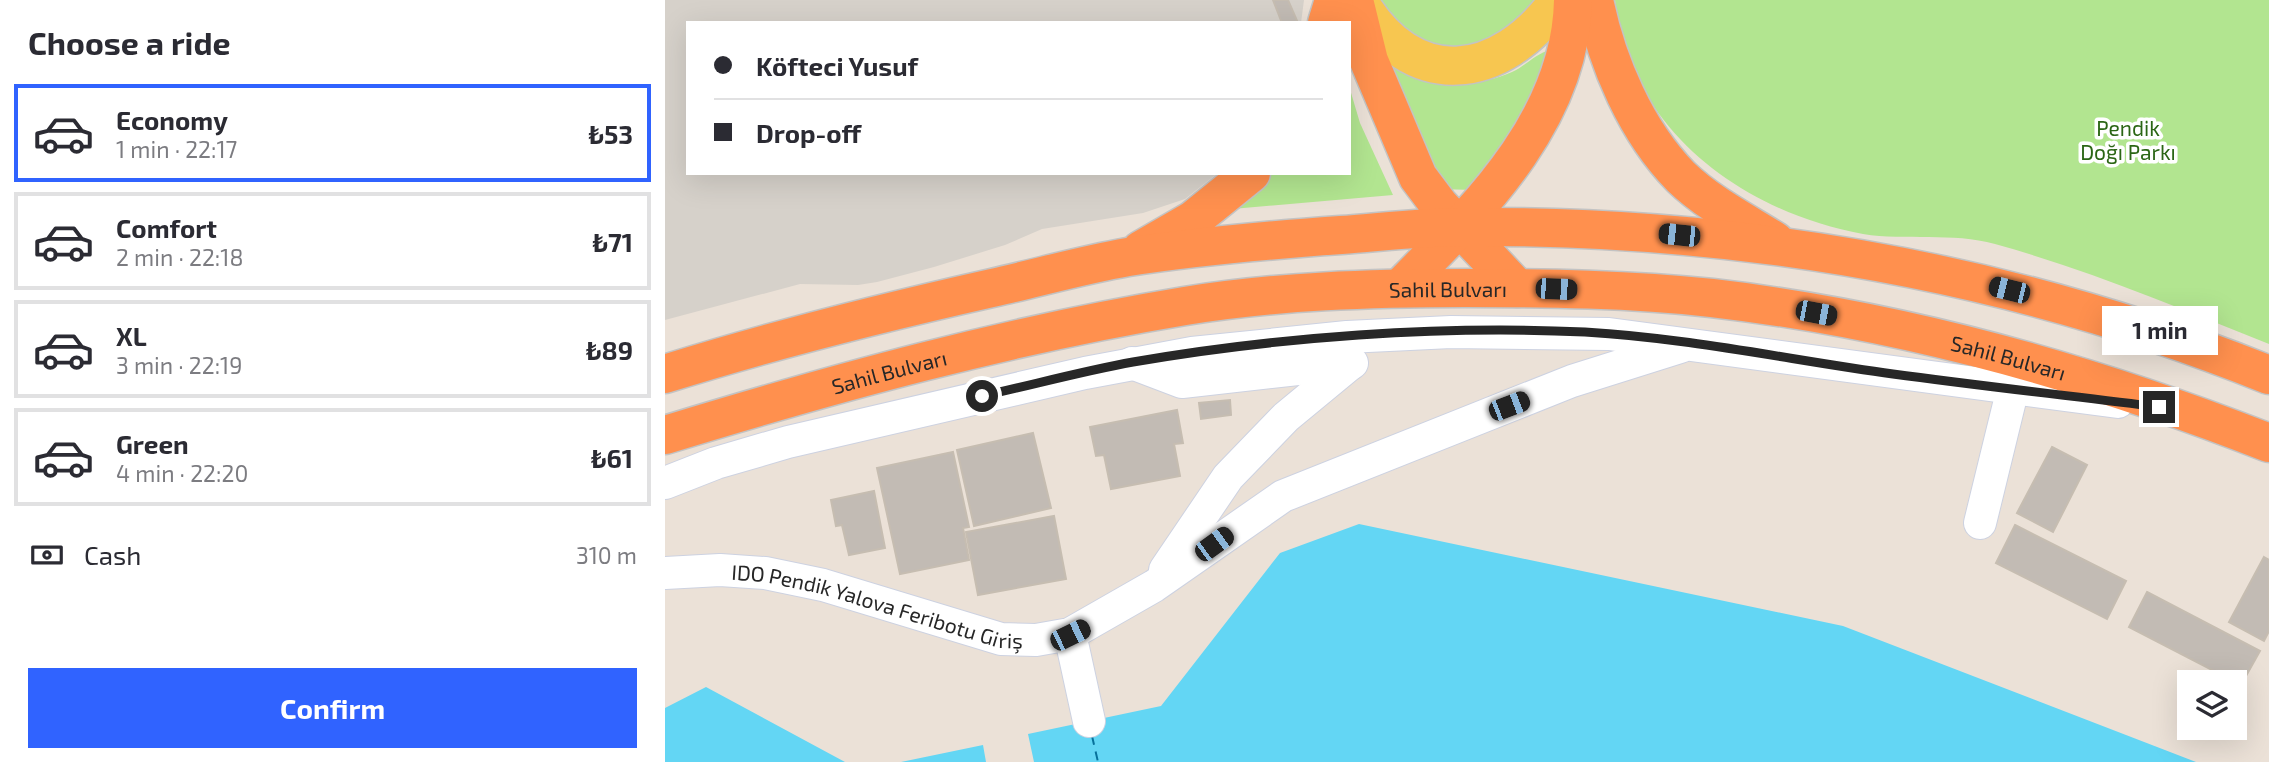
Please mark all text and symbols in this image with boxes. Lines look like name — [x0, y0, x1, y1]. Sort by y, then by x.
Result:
text: Choose a ride — [28, 23, 231, 61]
text: Köfteci Yusuf — [756, 50, 918, 81]
icon: car — [32, 102, 95, 165]
text: Economy — [116, 104, 228, 135]
park label: Pendik Doğı Parkı — [2080, 115, 2176, 164]
text: Drop-off — [756, 117, 861, 148]
text: ₺53 — [588, 118, 633, 149]
text: 1 min · 22:17 — [116, 135, 237, 163]
icon: car — [32, 210, 95, 273]
text: Comfort — [116, 212, 217, 243]
car — [1658, 222, 1701, 248]
text: ₺71 — [593, 226, 633, 257]
text: 2 min · 22:18 — [116, 243, 243, 271]
street label: Sahil Bulvarı — [1389, 275, 1507, 301]
car — [1987, 275, 2032, 305]
car — [1535, 278, 1578, 300]
car — [1794, 299, 1839, 327]
callout: 1 min — [2101, 306, 2217, 354]
text: 1 min — [2132, 316, 2188, 344]
icon: car — [32, 318, 95, 381]
text: XL — [116, 320, 147, 351]
street label: Sahil Bulvarı — [1949, 329, 2069, 384]
text: ₺89 — [586, 334, 633, 365]
street label: Sahil Bulvarı — [829, 344, 949, 398]
text: 3 min · 22:19 — [116, 351, 242, 379]
route start — [966, 380, 998, 412]
car — [1486, 389, 1533, 423]
route end — [2143, 391, 2175, 423]
icon: car — [32, 426, 95, 489]
text: Green — [116, 428, 189, 459]
text: ₺61 — [591, 442, 633, 473]
text: 4 min · 22:20 — [116, 459, 248, 487]
car — [1191, 523, 1238, 565]
icon: cash — [28, 536, 66, 574]
text: Cash — [84, 539, 141, 570]
text: 310 m — [576, 541, 637, 569]
street label: IDO Pendik Yalova Feribotu Giriş — [731, 558, 1023, 654]
car — [1047, 616, 1094, 654]
button: Confirm — [28, 668, 637, 748]
map controls — [2177, 670, 2247, 740]
button: layers — [2177, 670, 2247, 740]

